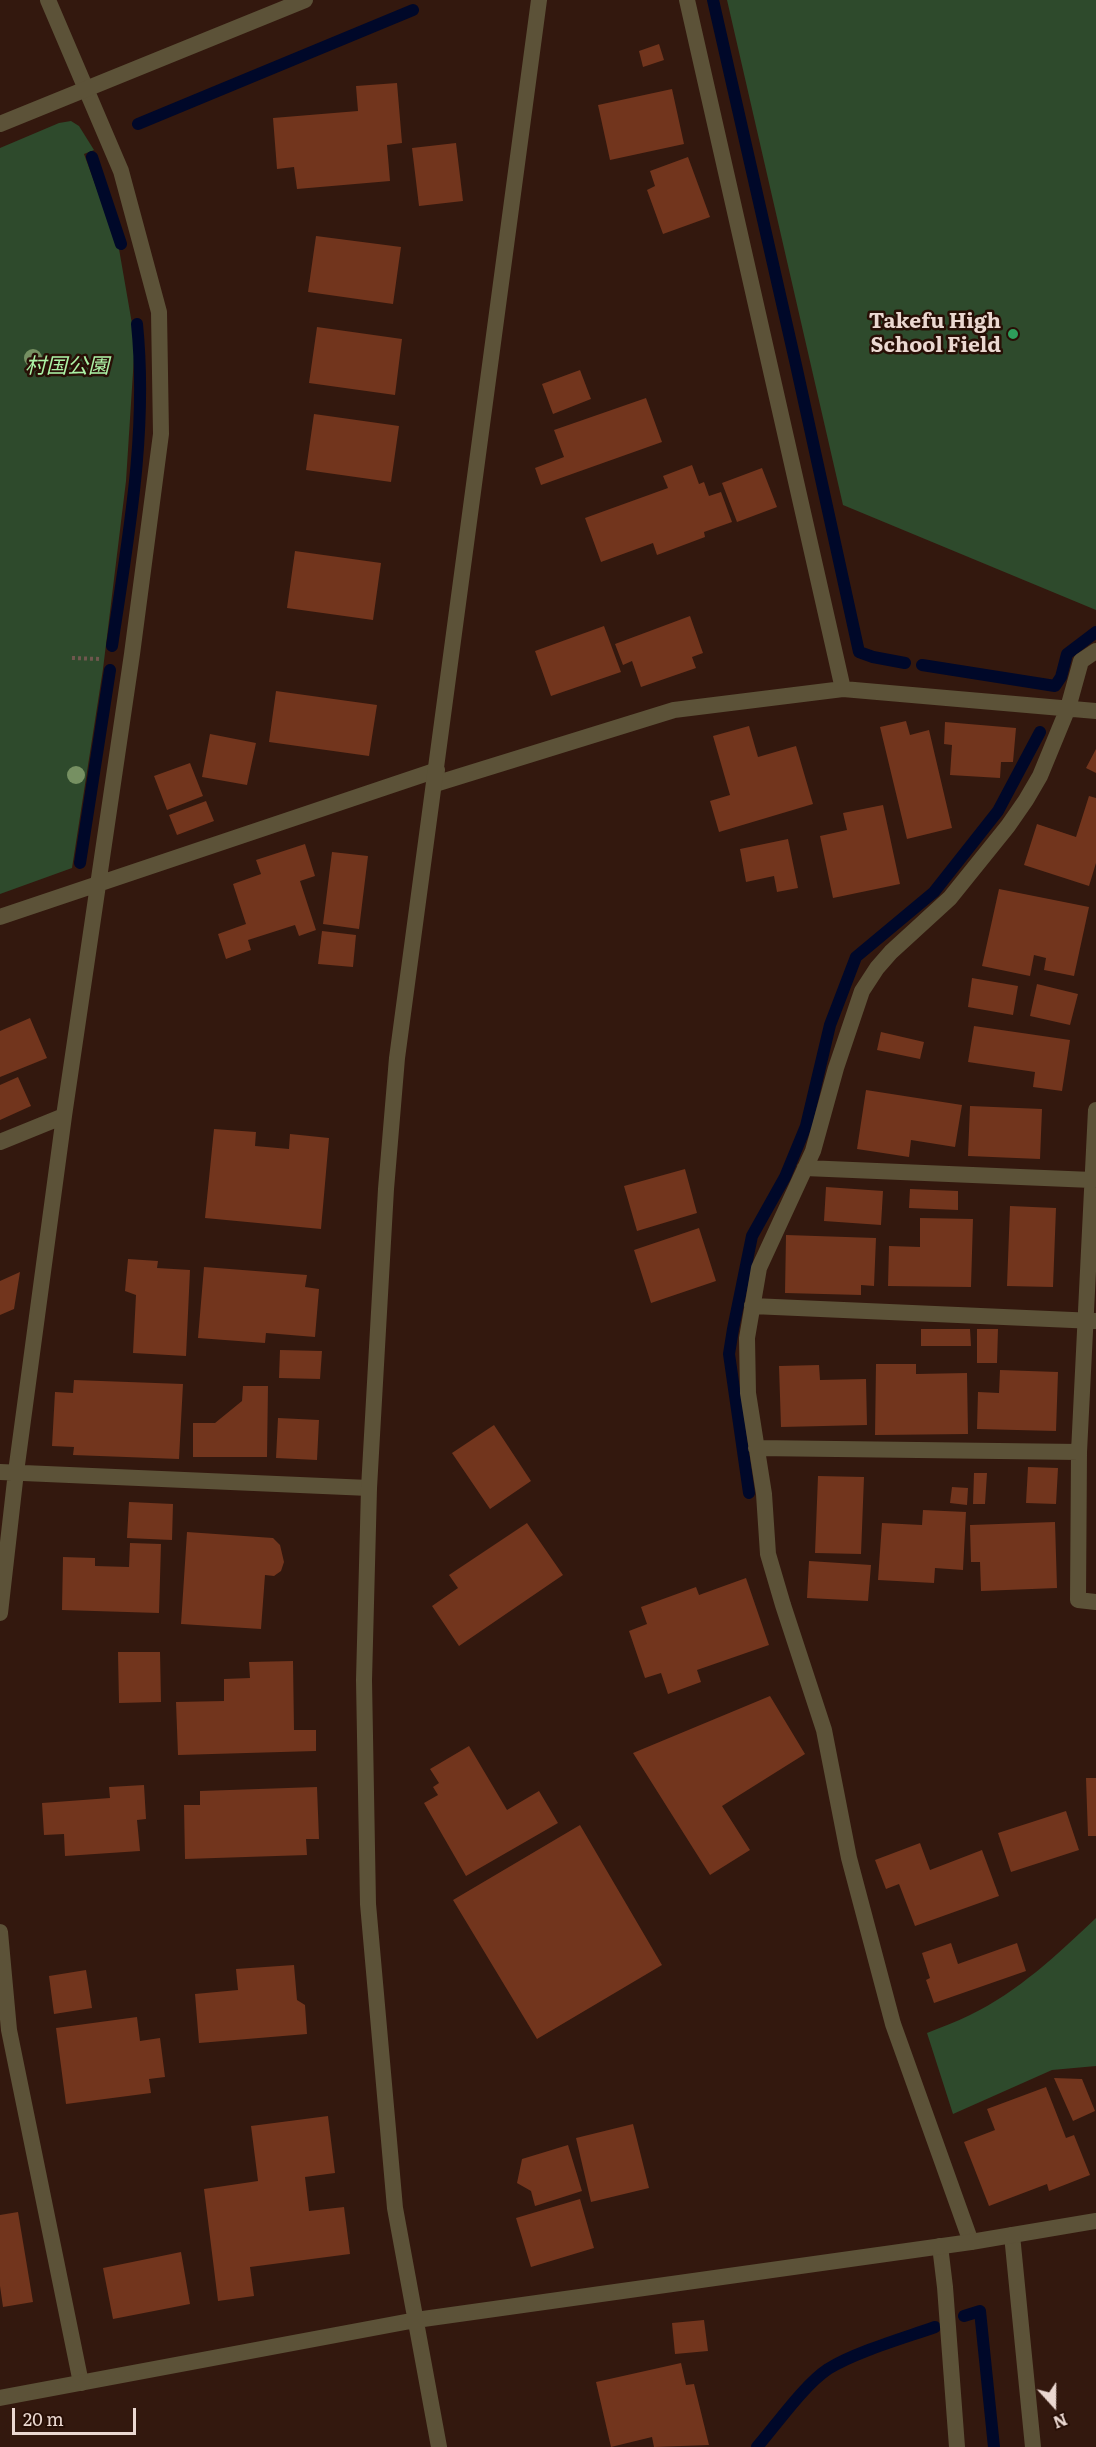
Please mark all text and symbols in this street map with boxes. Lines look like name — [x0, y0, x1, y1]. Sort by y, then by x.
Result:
place label: Takefu High School Field — [869, 309, 1001, 359]
marker: Takefu High School Field — [1006, 327, 1020, 341]
park label: 村国公園 — [25, 354, 109, 380]
north arrow — [1024, 2375, 1084, 2435]
scale bar — [15, 2396, 140, 2434]
text: 20 m — [23, 2405, 64, 2432]
text: N — [1050, 2408, 1071, 2435]

